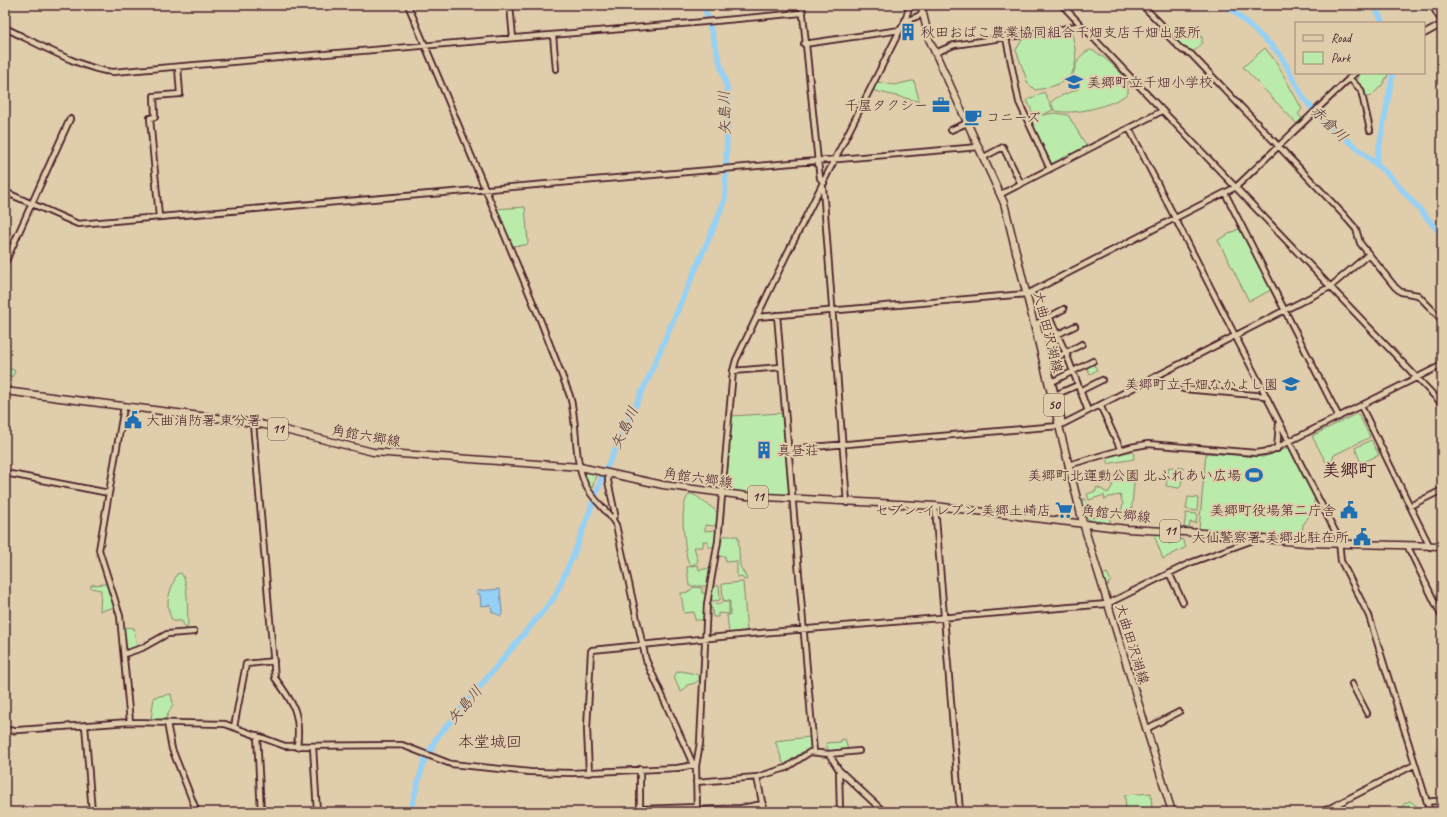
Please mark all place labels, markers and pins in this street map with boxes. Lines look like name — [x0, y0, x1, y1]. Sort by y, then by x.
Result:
building icon: 秋田おばこ農業協同組合千畑支店千畑出張所 — [898, 22, 918, 42]
place label: 秋田おばこ農業協同組合千畑支店千畑出張所 — [921, 24, 1201, 41]
school or university icon: 美郷町立千畑小学校 — [1064, 72, 1084, 92]
place label: 美郷町立千畑小学校 — [1087, 74, 1213, 91]
office icon: 千屋タクシー — [931, 95, 951, 115]
place label: 千屋タクシー — [844, 97, 928, 114]
cafe icon: コニーズ — [963, 107, 983, 127]
place label: コニーズ — [986, 109, 1041, 126]
school or university icon: 美郷町立千畑なかよし園 — [1281, 374, 1301, 394]
place label: 美郷町立千畑なかよし園 — [1125, 376, 1278, 393]
public building icon: 大曲消防署 東分署 — [123, 410, 143, 430]
place label: 大曲消防署 東分署 — [146, 412, 261, 429]
building icon: 真昼荘 — [754, 440, 774, 460]
place label: 真昼荘 — [777, 442, 819, 459]
sports icon: 美郷町北運動公園 北ふれあい広場 — [1244, 465, 1264, 485]
place label: 美郷町北運動公園 北ふれあい広場 — [1028, 467, 1241, 484]
supermarket icon: セブン-イレブン 美郷土崎店 — [1054, 500, 1074, 520]
public building icon: 美郷町役場第二庁舎 — [1339, 500, 1359, 520]
place label: セブン-イレブン 美郷土崎店 — [875, 502, 1051, 519]
place label: 美郷町役場第二庁舎 — [1210, 502, 1336, 519]
public building icon: 大仙警察署 美郷北駐在所 — [1352, 527, 1372, 547]
place label: 大仙警察署 美郷北駐在所 — [1192, 529, 1349, 546]

